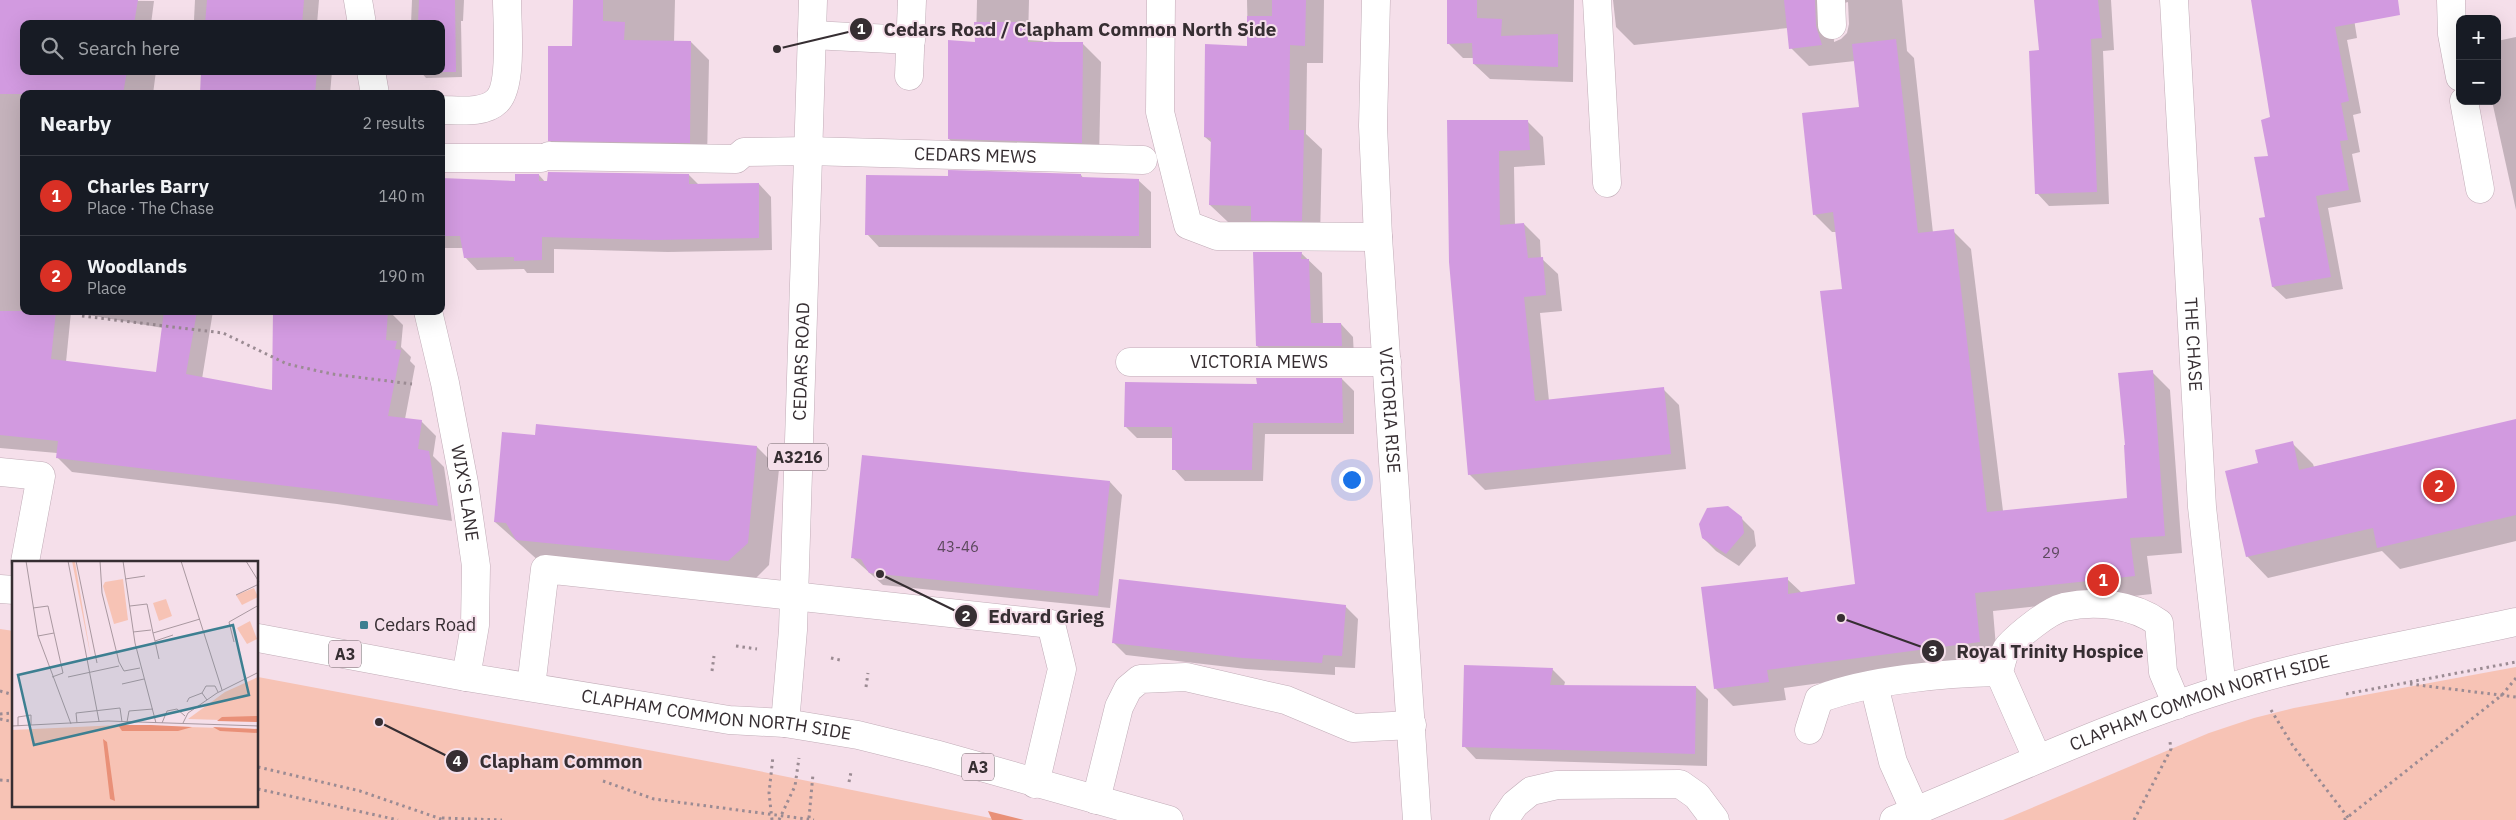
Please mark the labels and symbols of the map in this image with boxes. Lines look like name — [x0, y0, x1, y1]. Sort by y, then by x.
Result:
callout: Cedars Road / Clapham Common North Side — [848, 12, 1286, 46]
text: Cedars Road / Clapham Common North Side — [884, 17, 1276, 41]
text: 1 — [856, 19, 866, 38]
street label: CEDARS MEWS — [914, 142, 1037, 168]
street label: THE CHASE — [2179, 297, 2208, 392]
street label: CEDARS ROAD — [788, 302, 814, 421]
street label: VICTORIA RISE — [1374, 347, 1406, 474]
street label: VICTORIA MEWS — [1190, 350, 1328, 373]
street label: WIX'S LANE — [446, 443, 484, 543]
road number: A3216 — [768, 444, 828, 471]
your location — [1339, 467, 1365, 493]
pin: 2 — [2423, 467, 2455, 505]
house number: 43-46 — [937, 537, 979, 556]
house number: 29 — [2042, 543, 2060, 562]
inset map — [12, 561, 259, 808]
pin: 1 — [2087, 561, 2119, 599]
callout: Edvard Grieg — [954, 599, 1114, 633]
text: Edvard Grieg — [988, 604, 1104, 628]
text: 2 — [961, 606, 971, 625]
place label: Cedars Road — [374, 613, 476, 636]
marker: Cedars Road — [358, 619, 370, 631]
callout: Royal Trinity Hospice — [1921, 634, 2153, 668]
text: Royal Trinity Hospice — [1956, 639, 2144, 663]
road number: A3 — [329, 641, 361, 668]
text: 3 — [1928, 641, 1938, 660]
street label: CLAPHAM COMMON NORTH SIDE — [2066, 649, 2332, 756]
street label: CLAPHAM COMMON NORTH SIDE — [580, 684, 853, 745]
callout: Clapham Common — [445, 744, 653, 778]
text: Clapham Common — [479, 749, 643, 773]
text: 4 — [452, 751, 462, 770]
road number: A3 — [962, 754, 994, 780]

